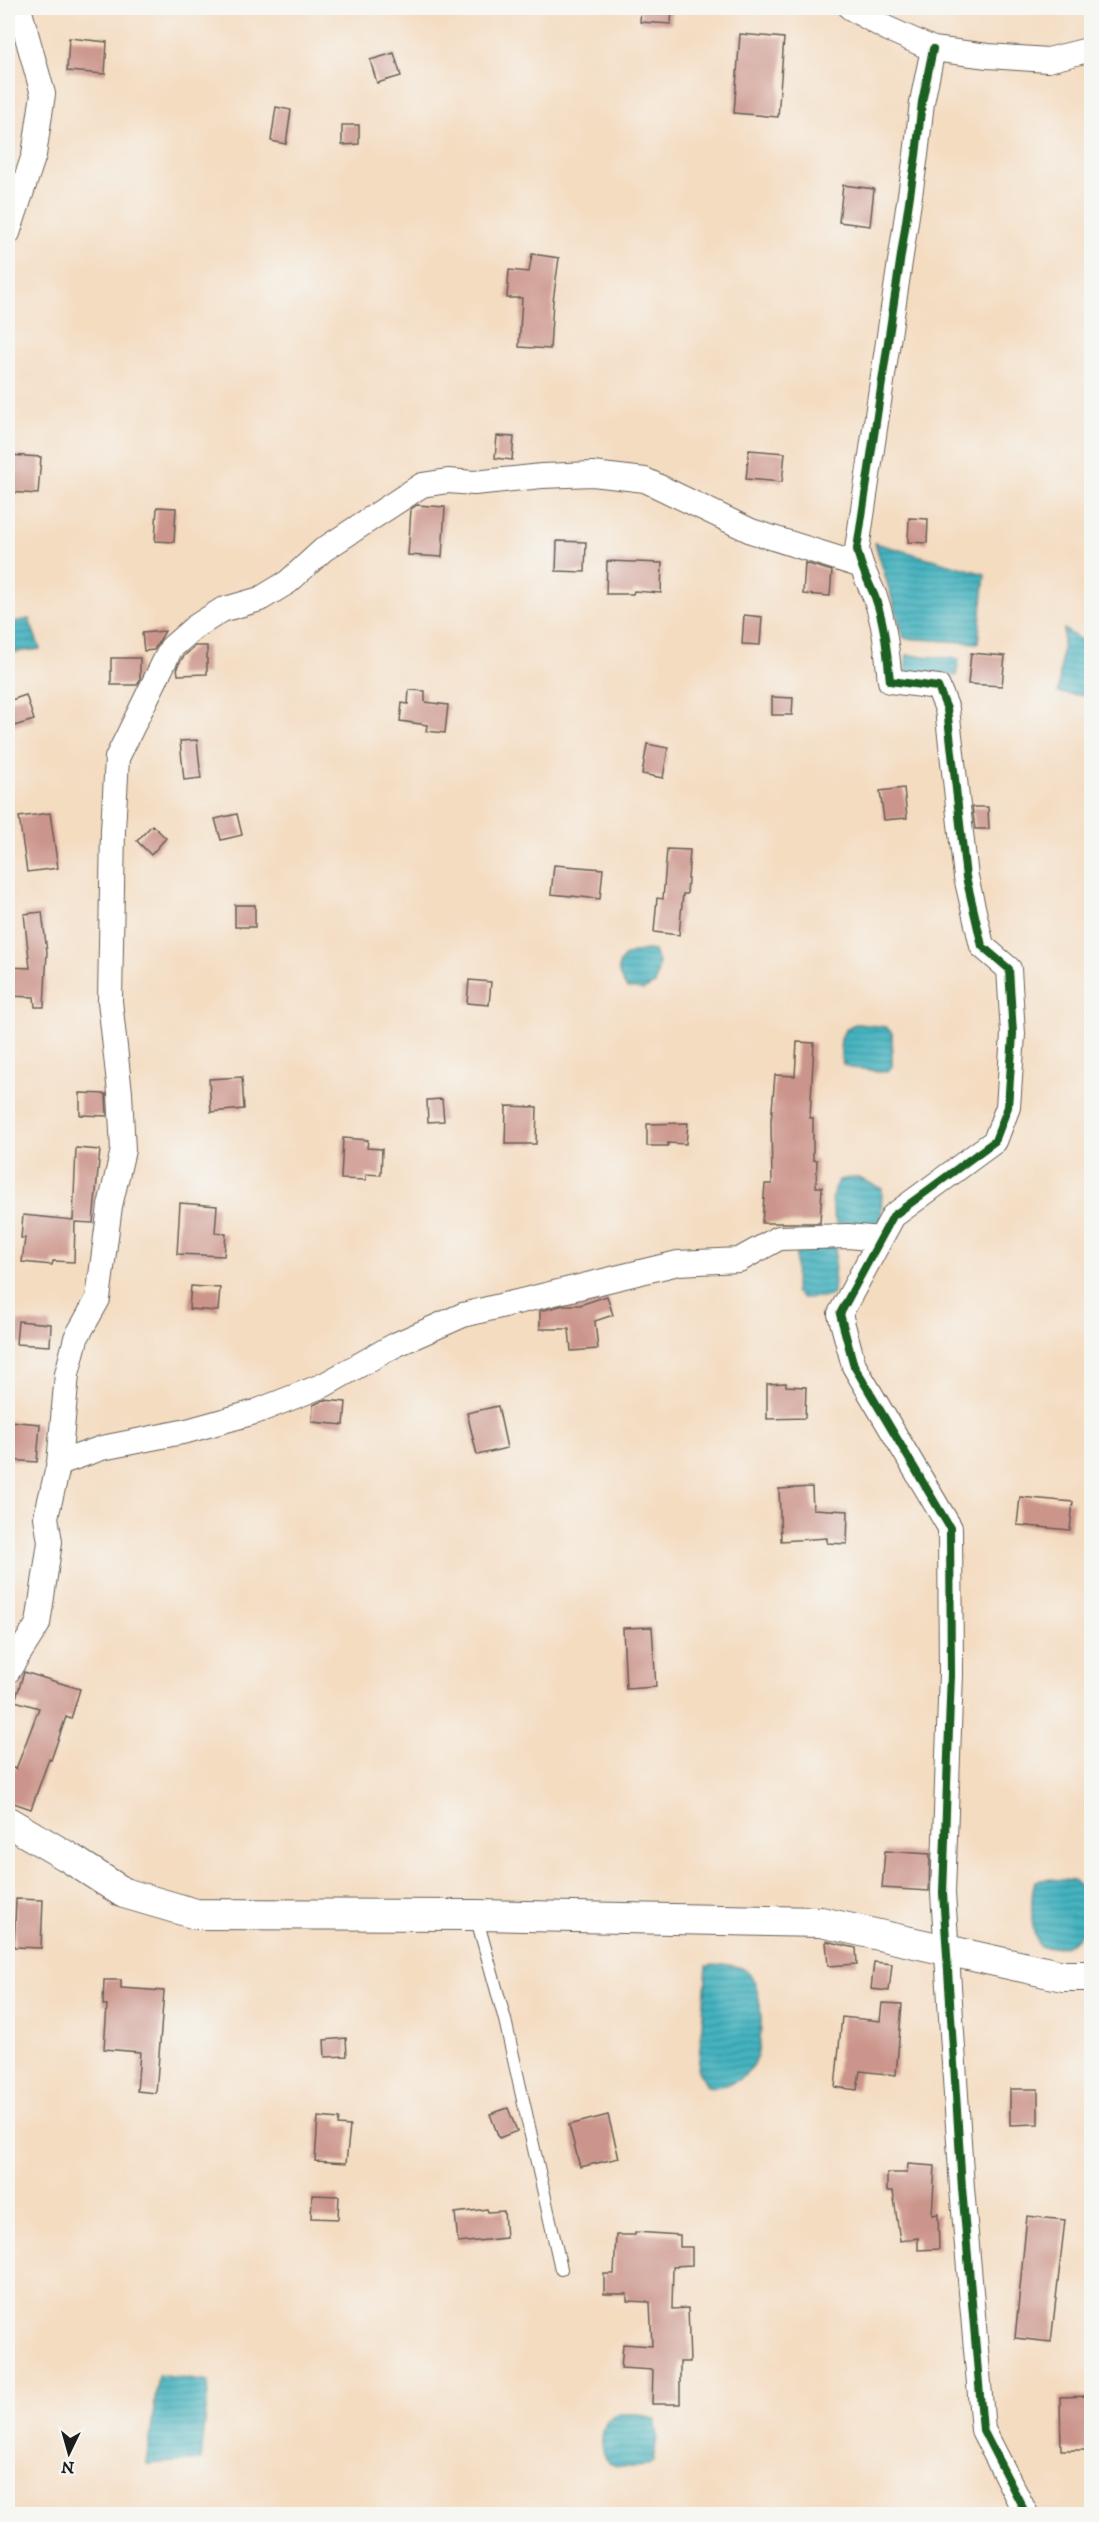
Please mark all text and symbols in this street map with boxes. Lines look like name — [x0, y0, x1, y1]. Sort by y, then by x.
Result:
north arrow — [39, 2423, 99, 2483]
text: N — [60, 2456, 75, 2477]

